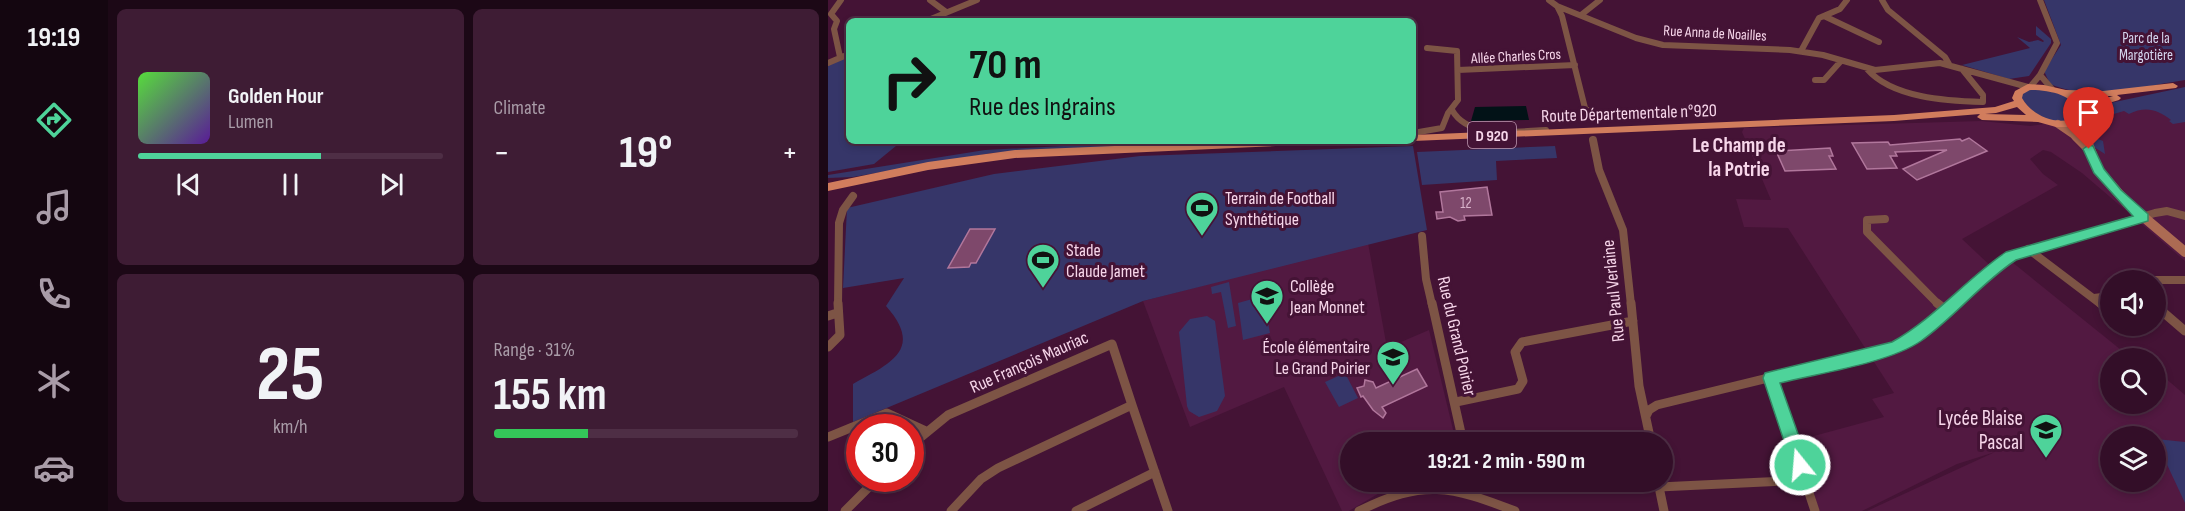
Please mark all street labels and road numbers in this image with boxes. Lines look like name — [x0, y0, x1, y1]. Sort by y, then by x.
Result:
street label: Rue Anna de Noailles — [1663, 21, 1767, 46]
street label: Allée Charles Cros — [1470, 45, 1561, 68]
street label: Route Départementale n°920 — [1541, 100, 1717, 127]
road number: D 920 — [1468, 122, 1516, 148]
street label: Rue Paul Verlaine — [1598, 239, 1629, 343]
street label: Rue du Grand Poirier — [1433, 274, 1480, 398]
street label: Rue François Mauriac — [967, 327, 1092, 398]

